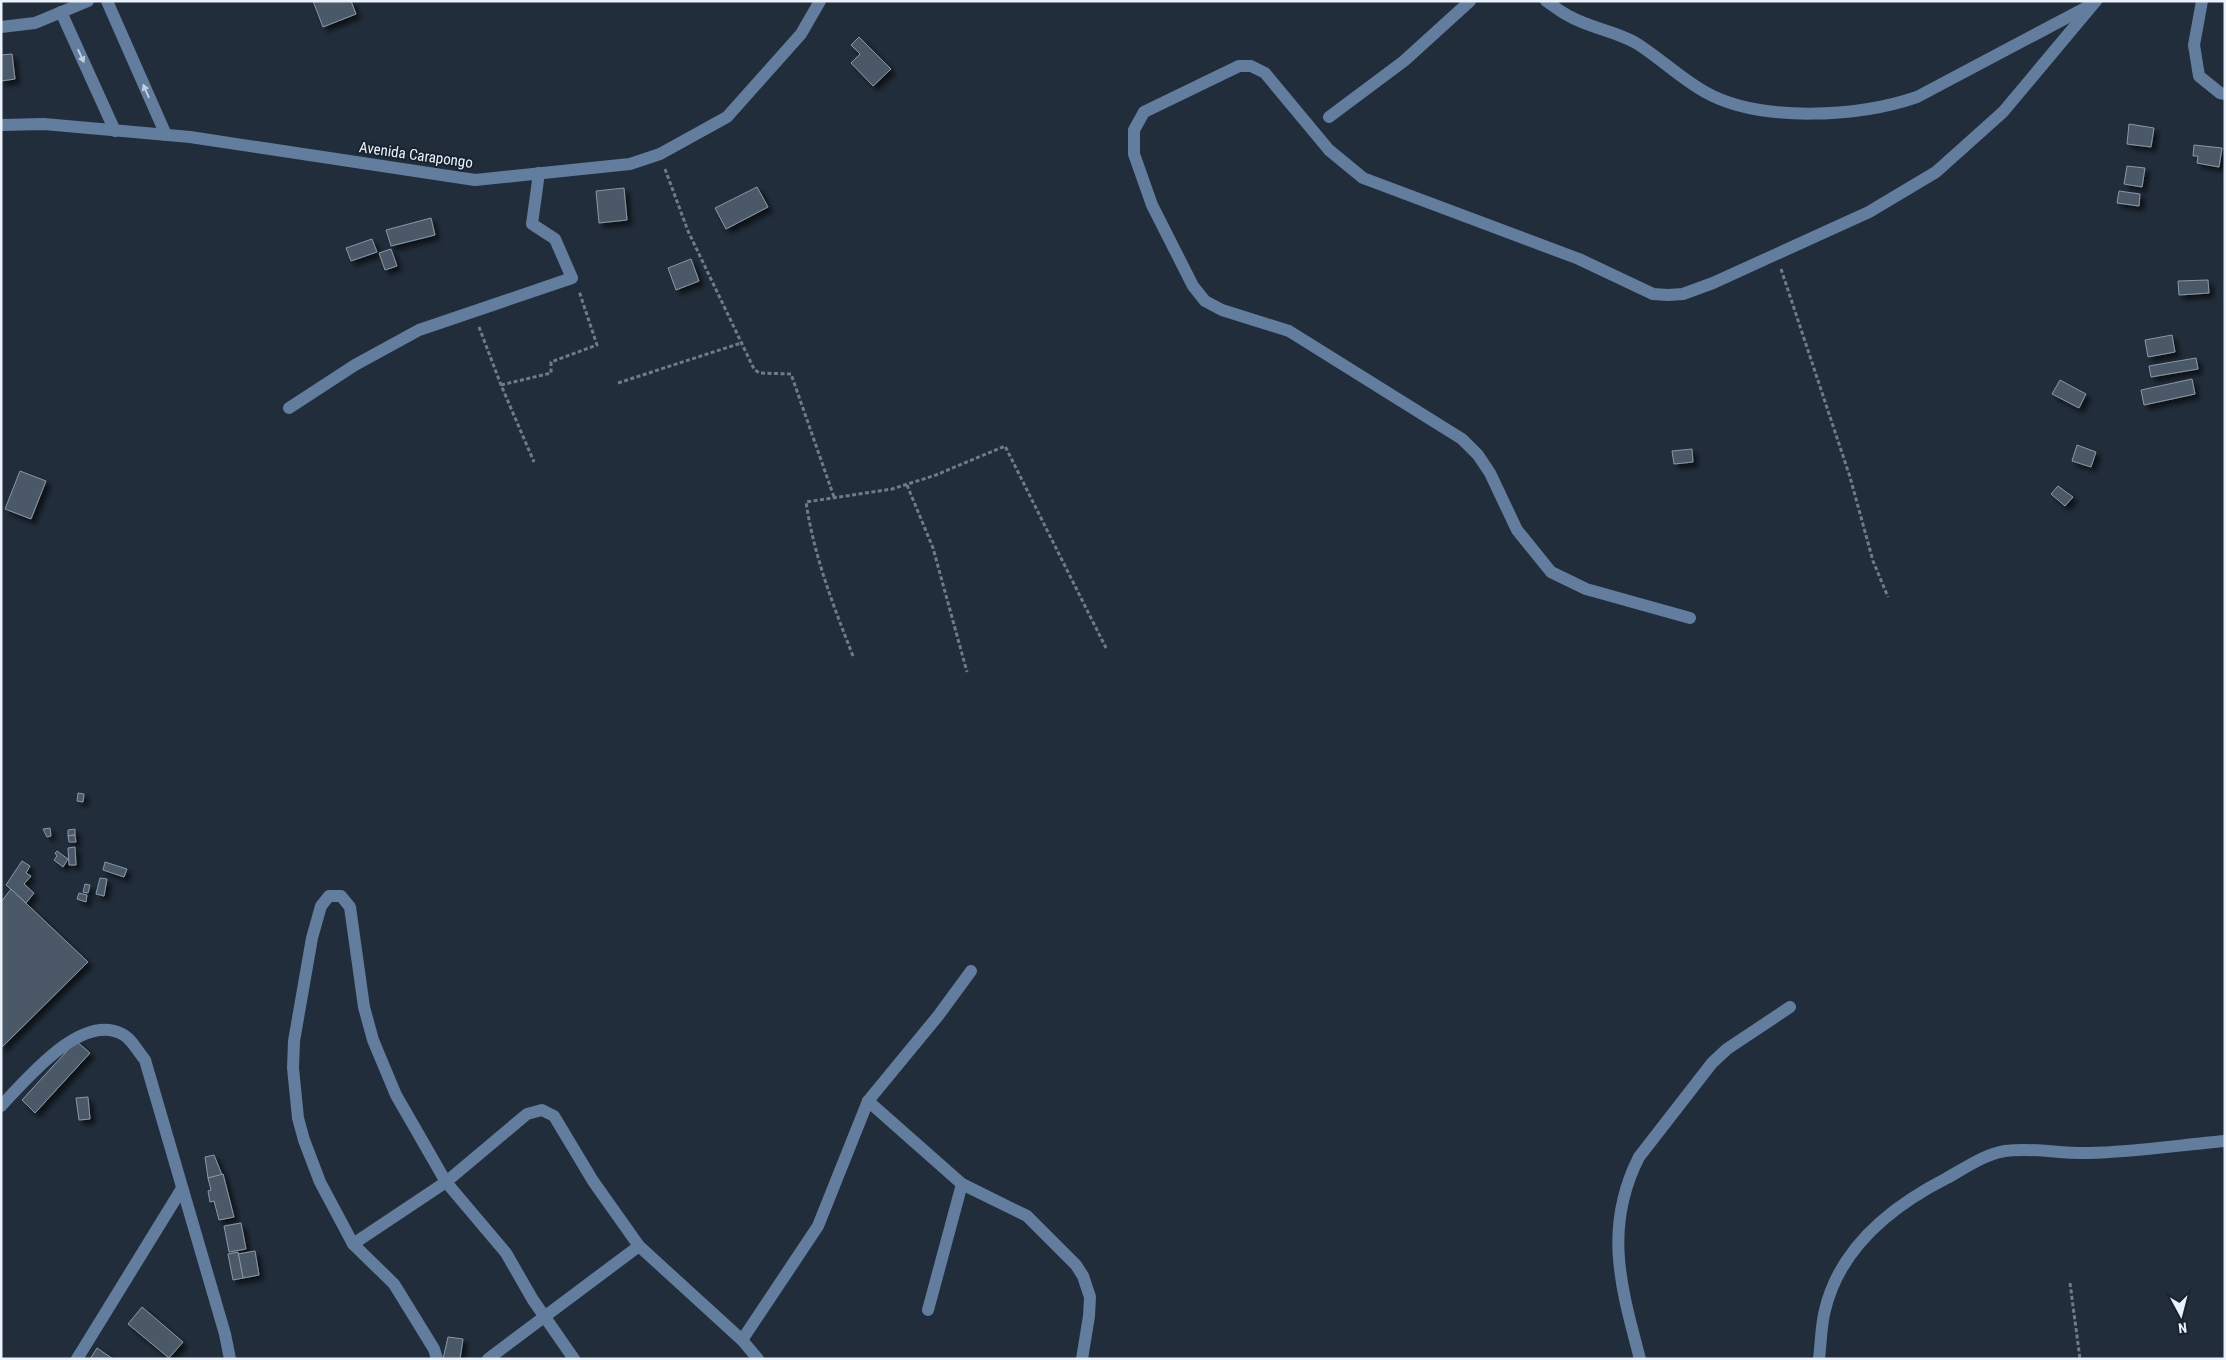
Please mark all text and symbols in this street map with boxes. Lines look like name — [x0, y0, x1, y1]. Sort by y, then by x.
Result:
one-way arrow — [77, 49, 86, 64]
one-way arrow — [142, 84, 150, 98]
street label: Avenida Carapongo — [358, 138, 474, 172]
north arrow — [2156, 1290, 2206, 1340]
text: N — [2177, 1319, 2188, 1336]

